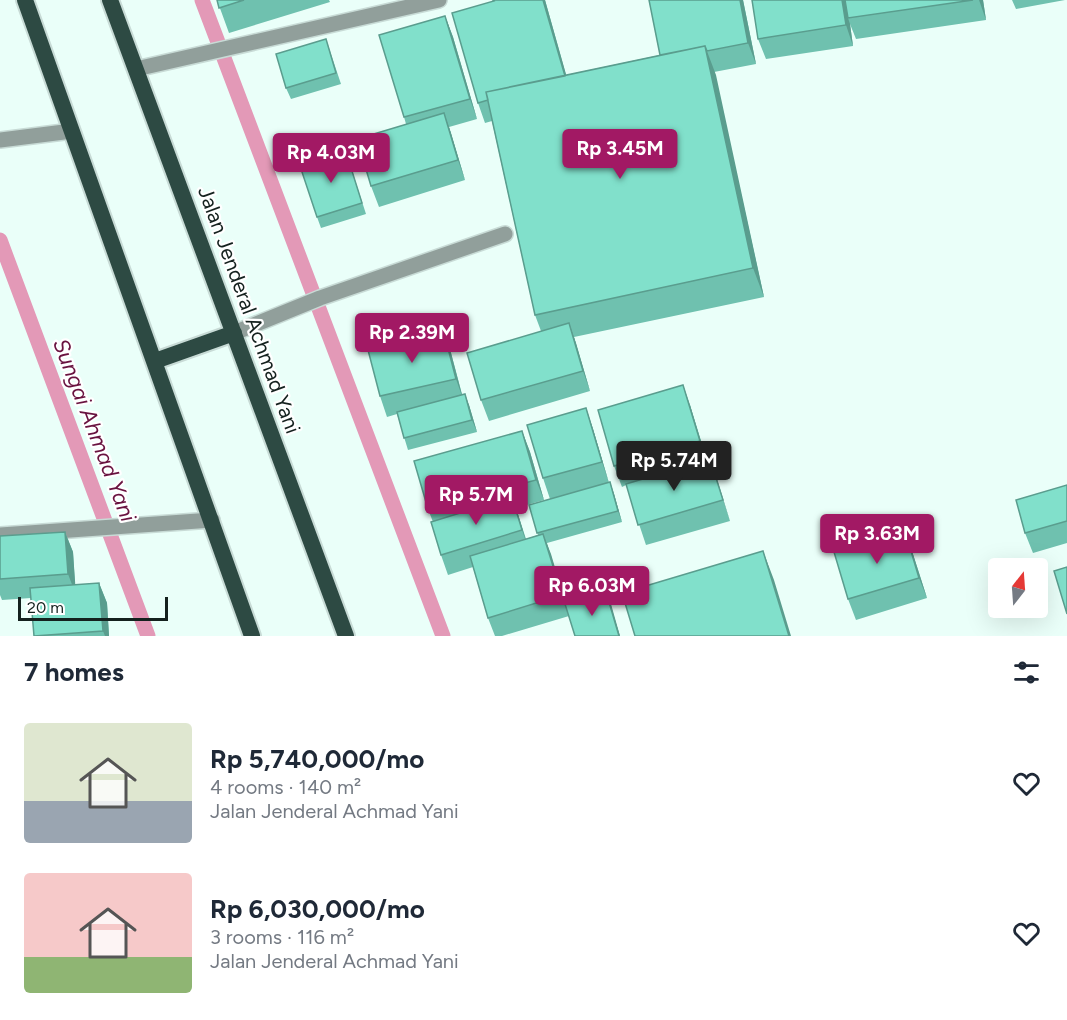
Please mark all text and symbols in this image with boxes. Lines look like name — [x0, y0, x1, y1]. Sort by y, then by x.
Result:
pin: Rp 3.45M — [558, 129, 682, 180]
pin: Rp 4.03M — [269, 133, 393, 184]
text: Rp 3.45M — [576, 136, 664, 160]
text: Rp 4.03M — [287, 140, 375, 164]
street label: Jalan Jenderal Achmad Yani — [193, 183, 306, 437]
pin: Rp 2.39M — [350, 313, 474, 364]
text: Rp 2.39M — [369, 320, 455, 344]
water label: Sungai Ahmad Yani — [47, 335, 142, 526]
pin: Rp 5.74M — [612, 441, 736, 492]
text: Rp 5.74M — [630, 448, 718, 472]
pin: Rp 5.7M — [421, 475, 531, 526]
text: Rp 5.7M — [439, 482, 513, 506]
pin: Rp 3.63M — [815, 514, 939, 565]
text: Rp 3.63M — [834, 521, 920, 545]
north arrow — [988, 558, 1048, 618]
map controls — [988, 558, 1048, 618]
pin: Rp 6.03M — [530, 566, 654, 617]
text: Rp 6.03M — [548, 573, 636, 597]
scale bar — [18, 594, 168, 622]
text: 20 m — [27, 598, 64, 617]
text: 7 homes — [24, 656, 124, 688]
icon: filters — [1010, 656, 1043, 689]
text: Rp 5,740,000/mo — [210, 743, 424, 775]
icon: home — [72, 747, 144, 819]
icon: heart — [1010, 767, 1043, 800]
text: 4 rooms · 140 m² — [210, 775, 361, 799]
text: Jalan Jenderal Achmad Yani — [210, 799, 459, 823]
text: Rp 6,030,000/mo — [210, 893, 425, 925]
icon: home — [72, 897, 144, 969]
icon: heart — [1010, 917, 1043, 950]
text: 3 rooms · 116 m² — [210, 925, 354, 949]
text: Jalan Jenderal Achmad Yani — [210, 949, 459, 973]

